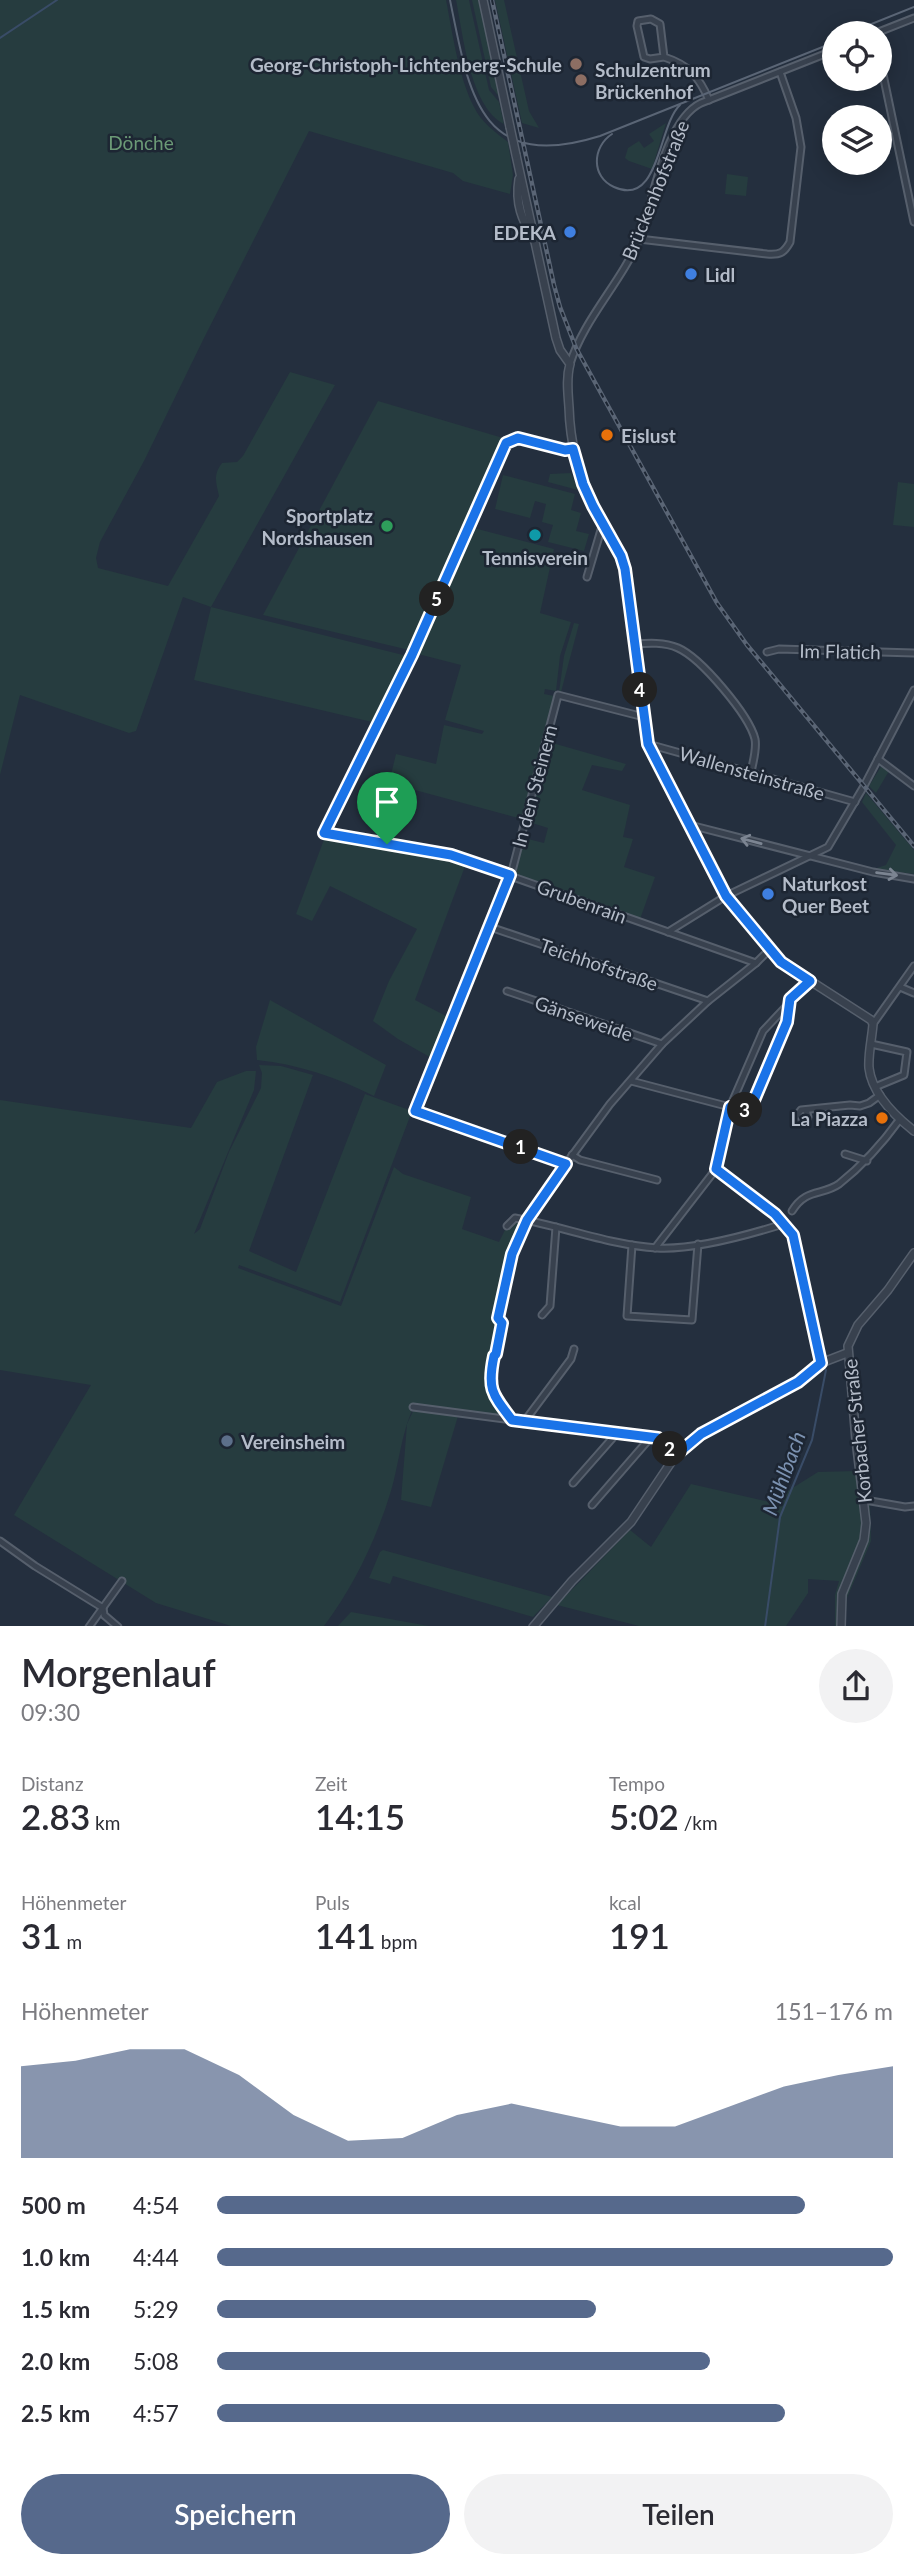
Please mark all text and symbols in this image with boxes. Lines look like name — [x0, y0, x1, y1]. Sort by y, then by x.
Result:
map controls — [822, 21, 892, 175]
button: locate — [822, 21, 892, 91]
place label: Georg-Christoph-Lichtenberg-Schule — [250, 53, 562, 76]
marker: Georg-Christoph-Lichtenberg-Schule — [568, 56, 584, 72]
place label: Schulzentrum Brückenhof — [595, 58, 711, 103]
marker: Schulzentrum Brückenhof — [573, 72, 589, 88]
button: layers — [822, 105, 892, 175]
street label: Brückenhofstraße — [617, 117, 693, 263]
park label: Dönche — [108, 131, 174, 154]
place label: EDEKA — [493, 221, 557, 244]
marker: EDEKA — [562, 224, 578, 240]
place label: Lidl — [705, 263, 735, 286]
marker: Lidl — [683, 266, 699, 282]
place label: Eislust — [621, 424, 676, 447]
marker: Eislust — [599, 427, 615, 443]
place label: Sportplatz Nordshausen — [261, 504, 373, 549]
marker: Sportplatz Nordshausen — [379, 518, 395, 534]
marker: Tennisverein — [527, 527, 543, 543]
place label: Tennisverein — [482, 546, 588, 569]
pin: 5 — [420, 582, 454, 616]
text: 5 — [431, 587, 442, 610]
street label: Im Flatich — [799, 639, 881, 663]
pin: 4 — [622, 672, 658, 708]
text: 4 — [634, 678, 645, 701]
street label: In den Steinern — [507, 722, 561, 850]
street label: Wallensteinstraße — [677, 741, 827, 805]
pin — [357, 772, 417, 844]
icon: arrive — [368, 783, 406, 821]
one-way arrow — [740, 834, 763, 847]
one-way arrow — [875, 868, 898, 881]
place label: Naturkost Quer Beet — [782, 872, 869, 917]
street label: Grubenrain — [534, 874, 630, 928]
marker: Naturkost Quer Beet — [760, 886, 776, 902]
street label: Teichhofstraße — [537, 933, 661, 995]
street label: Gänseweide — [532, 991, 636, 1045]
pin: 3 — [728, 1092, 762, 1128]
text: 3 — [739, 1098, 750, 1121]
place label: La Piazza — [791, 1107, 868, 1130]
marker: La Piazza — [874, 1110, 890, 1126]
pin: 1 — [504, 1130, 538, 1164]
text: 1 — [515, 1135, 526, 1158]
street label: Korbacher Straße — [838, 1358, 876, 1504]
water label: Mühlbach — [756, 1428, 810, 1518]
place label: Vereinsheim — [240, 1430, 345, 1453]
pin: 2 — [652, 1432, 688, 1466]
marker: Vereinsheim — [219, 1433, 235, 1449]
text: 2 — [664, 1437, 675, 1460]
text: Morgenlauf — [21, 1649, 216, 1695]
button: share — [819, 1649, 893, 1723]
text: 09:30 — [21, 1698, 80, 1726]
text: Distanz — [21, 1772, 84, 1795]
text: Zeit — [315, 1772, 347, 1795]
text: Tempo — [609, 1772, 665, 1795]
text: 2.83 — [21, 1795, 90, 1837]
text: 14:15 — [315, 1795, 405, 1837]
text: 5:02 — [609, 1795, 679, 1837]
text: km — [90, 1811, 120, 1834]
text: /km — [679, 1811, 718, 1834]
text: Höhenmeter — [21, 1891, 127, 1914]
text: Puls — [315, 1891, 350, 1914]
text: kcal — [609, 1891, 641, 1914]
text: 31 — [21, 1914, 62, 1956]
text: 141 — [315, 1914, 376, 1956]
text: 191 — [609, 1914, 670, 1956]
text: m — [62, 1930, 82, 1953]
text: bpm — [376, 1930, 418, 1953]
text: Höhenmeter — [21, 1997, 149, 2025]
text: 151–176 m — [775, 1997, 893, 2025]
text: 500 m — [21, 2191, 86, 2219]
text: 4:54 — [133, 2191, 179, 2219]
text: 1.0 km — [21, 2243, 90, 2271]
text: 4:44 — [133, 2243, 179, 2271]
text: 1.5 km — [21, 2295, 90, 2323]
text: 5:29 — [133, 2295, 179, 2323]
text: 2.0 km — [21, 2347, 90, 2375]
text: 5:08 — [133, 2347, 179, 2375]
text: 2.5 km — [21, 2399, 90, 2427]
text: 4:57 — [133, 2399, 179, 2427]
button: Speichern — [21, 2474, 450, 2554]
button: Teilen — [464, 2474, 893, 2554]

